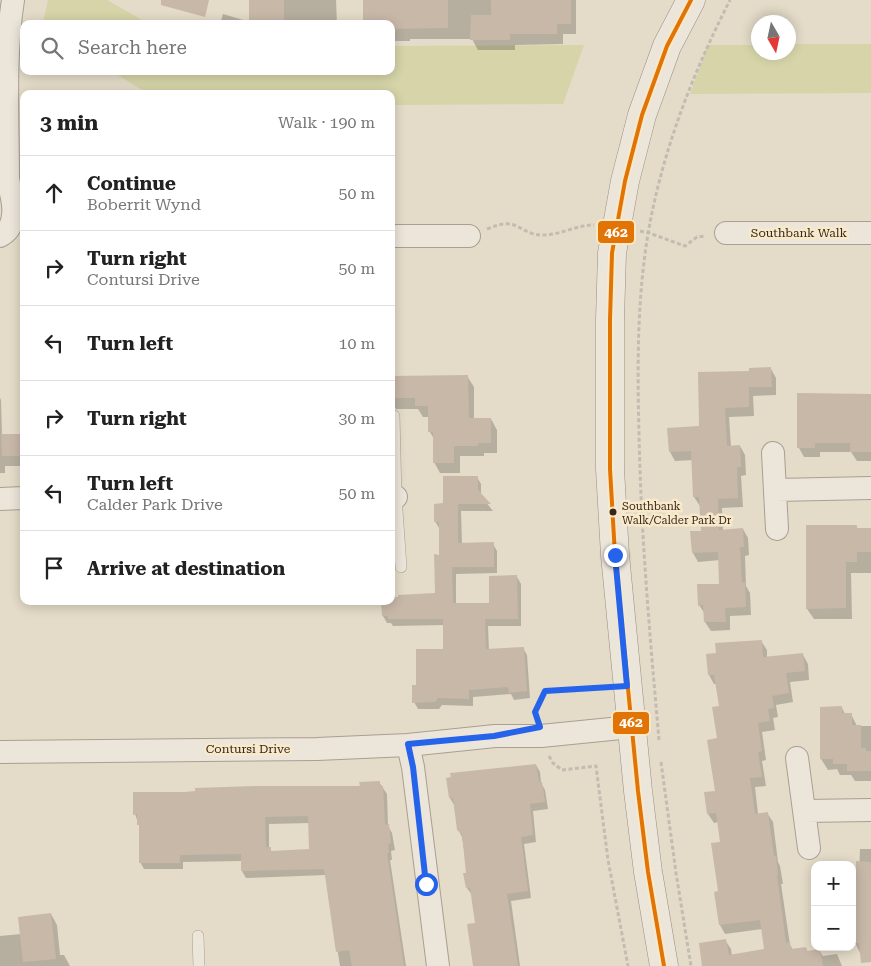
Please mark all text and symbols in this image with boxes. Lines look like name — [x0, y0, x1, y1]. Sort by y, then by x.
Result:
north arrow — [751, 15, 796, 60]
search box — [20, 20, 395, 75]
icon: search — [38, 34, 66, 62]
text: Search here — [78, 36, 187, 59]
text: 3 min — [40, 111, 98, 135]
text: Walk · 190 m — [278, 113, 375, 132]
text: Continue — [87, 172, 176, 195]
icon: ahead — [40, 179, 68, 207]
text: 50 m — [338, 184, 375, 203]
text: Boberrit Wynd — [87, 195, 201, 214]
line badge: 462 — [597, 220, 635, 244]
text: 462 — [604, 224, 628, 240]
street label: Southbank Walk — [751, 226, 848, 240]
text: Turn right — [87, 247, 187, 270]
icon: right — [40, 254, 68, 282]
text: 50 m — [338, 259, 375, 278]
text: Contursi Drive — [87, 270, 200, 289]
icon: left — [40, 329, 68, 357]
text: Turn left — [87, 332, 173, 355]
text: 10 m — [338, 334, 375, 353]
icon: right — [40, 404, 68, 432]
text: Turn right — [87, 407, 187, 430]
text: 30 m — [338, 409, 375, 428]
text: Turn left — [87, 472, 173, 495]
icon: left — [40, 479, 68, 507]
text: 50 m — [338, 484, 375, 503]
text: Calder Park Drive — [87, 495, 223, 514]
place label: Southbank Walk/Calder Park Dr — [622, 500, 732, 527]
marker: Southbank Walk/Calder Park Dr — [608, 507, 618, 517]
route end — [604, 544, 627, 567]
icon: arrive — [40, 554, 68, 582]
text: Arrive at destination — [87, 557, 285, 580]
line badge: 462 — [612, 711, 650, 735]
text: 462 — [619, 714, 643, 730]
street label: Contursi Drive — [206, 742, 291, 756]
map controls — [811, 861, 856, 951]
button: + — [811, 861, 856, 906]
route start — [415, 873, 438, 896]
button: − — [811, 906, 856, 951]

